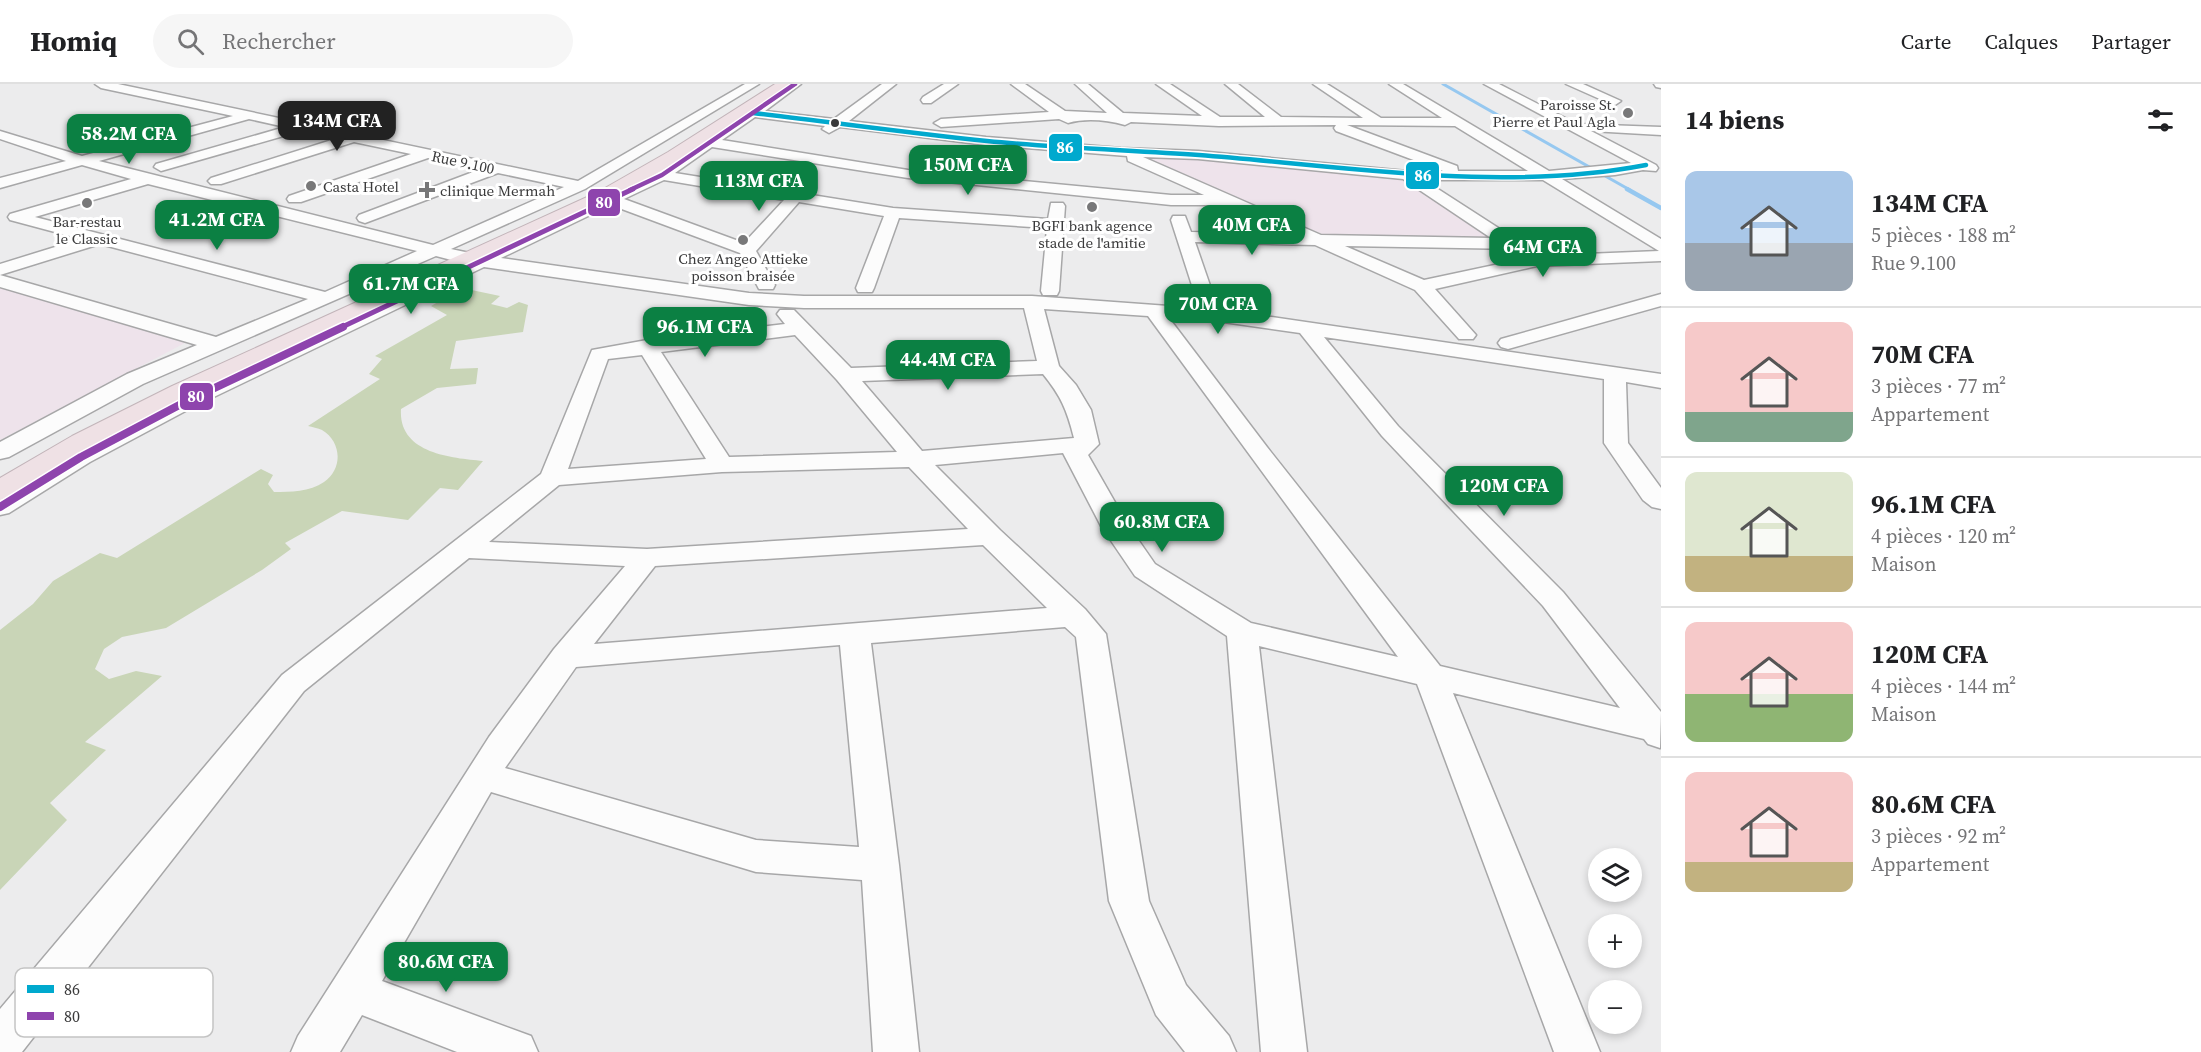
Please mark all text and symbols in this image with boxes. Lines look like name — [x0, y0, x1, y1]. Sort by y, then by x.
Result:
search box — [153, 14, 573, 68]
text: Homiq — [30, 22, 117, 60]
icon: search — [174, 25, 207, 58]
text: Rechercher — [222, 26, 336, 56]
text: Carte — [1901, 27, 1951, 56]
text: Calques — [1984, 27, 2058, 56]
text: Partager — [2091, 27, 2171, 56]
place label: Paroisse St. Pierre et Paul Agla — [1492, 94, 1616, 132]
pin: 134M CFA — [275, 101, 399, 152]
text: 14 biens — [1685, 102, 1784, 138]
icon: filters — [2144, 104, 2177, 137]
text: 134M CFA — [292, 106, 382, 134]
marker: Paroisse St. Pierre et Paul Agla — [1621, 106, 1635, 120]
pin: 58.2M CFA — [60, 114, 198, 165]
unlabelled marker — [829, 117, 841, 129]
text: 58.2M CFA — [81, 119, 177, 147]
line badge: 86 — [1048, 133, 1083, 162]
text: 86 — [1056, 136, 1074, 158]
street label: Rue 9.100 — [430, 145, 496, 179]
pin: 150M CFA — [906, 145, 1030, 196]
text: 150M CFA — [923, 150, 1013, 178]
pin: 113M CFA — [697, 161, 821, 212]
line badge: 86 — [1405, 161, 1440, 190]
text: 86 — [1414, 164, 1432, 186]
text: 113M CFA — [714, 166, 804, 194]
place label: Casta Hotel — [323, 176, 400, 197]
marker: Casta Hotel — [304, 179, 318, 193]
place label: clinique Mermah — [440, 180, 555, 201]
marker: clinique Mermah — [418, 181, 436, 199]
text: 134M CFA — [1871, 185, 1988, 221]
line badge: 80 — [587, 188, 621, 217]
text: 80 — [595, 191, 613, 213]
icon: home — [1733, 195, 1805, 267]
marker: Bar-restau le Classic — [80, 196, 94, 210]
pin: 41.2M CFA — [148, 200, 286, 251]
marker: BGFI bank agence stade de l'amitie — [1085, 200, 1099, 214]
text: 41.2M CFA — [169, 205, 265, 233]
pin: 40M CFA — [1197, 205, 1307, 256]
text: 40M CFA — [1212, 210, 1292, 238]
place label: Bar-restau le Classic — [52, 211, 122, 249]
place label: BGFI bank agence stade de l'amitie — [1032, 215, 1153, 253]
text: 5 pièces · 188 m² — [1871, 221, 2016, 249]
pin: 64M CFA — [1488, 227, 1598, 278]
text: 64M CFA — [1503, 232, 1583, 260]
marker: Chez Angeo Attieke poisson braisée — [736, 233, 750, 247]
place label: Chez Angeo Attieke poisson braisée — [678, 248, 808, 286]
text: Rue 9.100 — [1871, 249, 1956, 277]
pin: 61.7M CFA — [342, 264, 480, 315]
text: 61.7M CFA — [363, 269, 459, 297]
pin: 70M CFA — [1163, 284, 1273, 335]
text: 70M CFA — [1178, 289, 1258, 317]
pin: 96.1M CFA — [636, 307, 774, 358]
text: 96.1M CFA — [657, 312, 753, 340]
text: 70M CFA — [1871, 336, 1974, 372]
pin: 44.4M CFA — [879, 340, 1017, 391]
text: 44.4M CFA — [900, 345, 996, 373]
icon: home — [1733, 346, 1805, 418]
text: 3 pièces · 77 m² — [1871, 372, 2006, 400]
line badge: 80 — [179, 382, 214, 411]
text: 80 — [187, 385, 205, 407]
text: Appartement — [1871, 400, 1989, 428]
pin: 120M CFA — [1442, 466, 1566, 517]
text: 120M CFA — [1459, 471, 1549, 499]
text: 96.1M CFA — [1871, 486, 1996, 522]
icon: home — [1733, 496, 1805, 568]
pin: 60.8M CFA — [1093, 502, 1231, 553]
text: 60.8M CFA — [1114, 507, 1210, 535]
text: 4 pièces · 120 m² — [1871, 522, 2016, 550]
text: Maison — [1871, 550, 1937, 578]
text: 120M CFA — [1871, 636, 1988, 672]
icon: home — [1733, 646, 1805, 718]
text: 4 pièces · 144 m² — [1871, 672, 2016, 700]
text: Maison — [1871, 700, 1937, 728]
text: 80.6M CFA — [1871, 786, 1996, 822]
icon: home — [1733, 796, 1805, 868]
text: 3 pièces · 92 m² — [1871, 822, 2006, 850]
map controls — [1588, 848, 1642, 1034]
button: layers — [1588, 848, 1642, 902]
text: Appartement — [1871, 850, 1989, 878]
button: + — [1588, 914, 1642, 968]
pin: 80.6M CFA — [377, 942, 515, 993]
text: 80.6M CFA — [398, 947, 494, 975]
legend — [15, 968, 213, 1037]
text: 86 — [64, 978, 80, 1000]
button: − — [1588, 980, 1642, 1034]
text: 80 — [64, 1005, 80, 1027]

